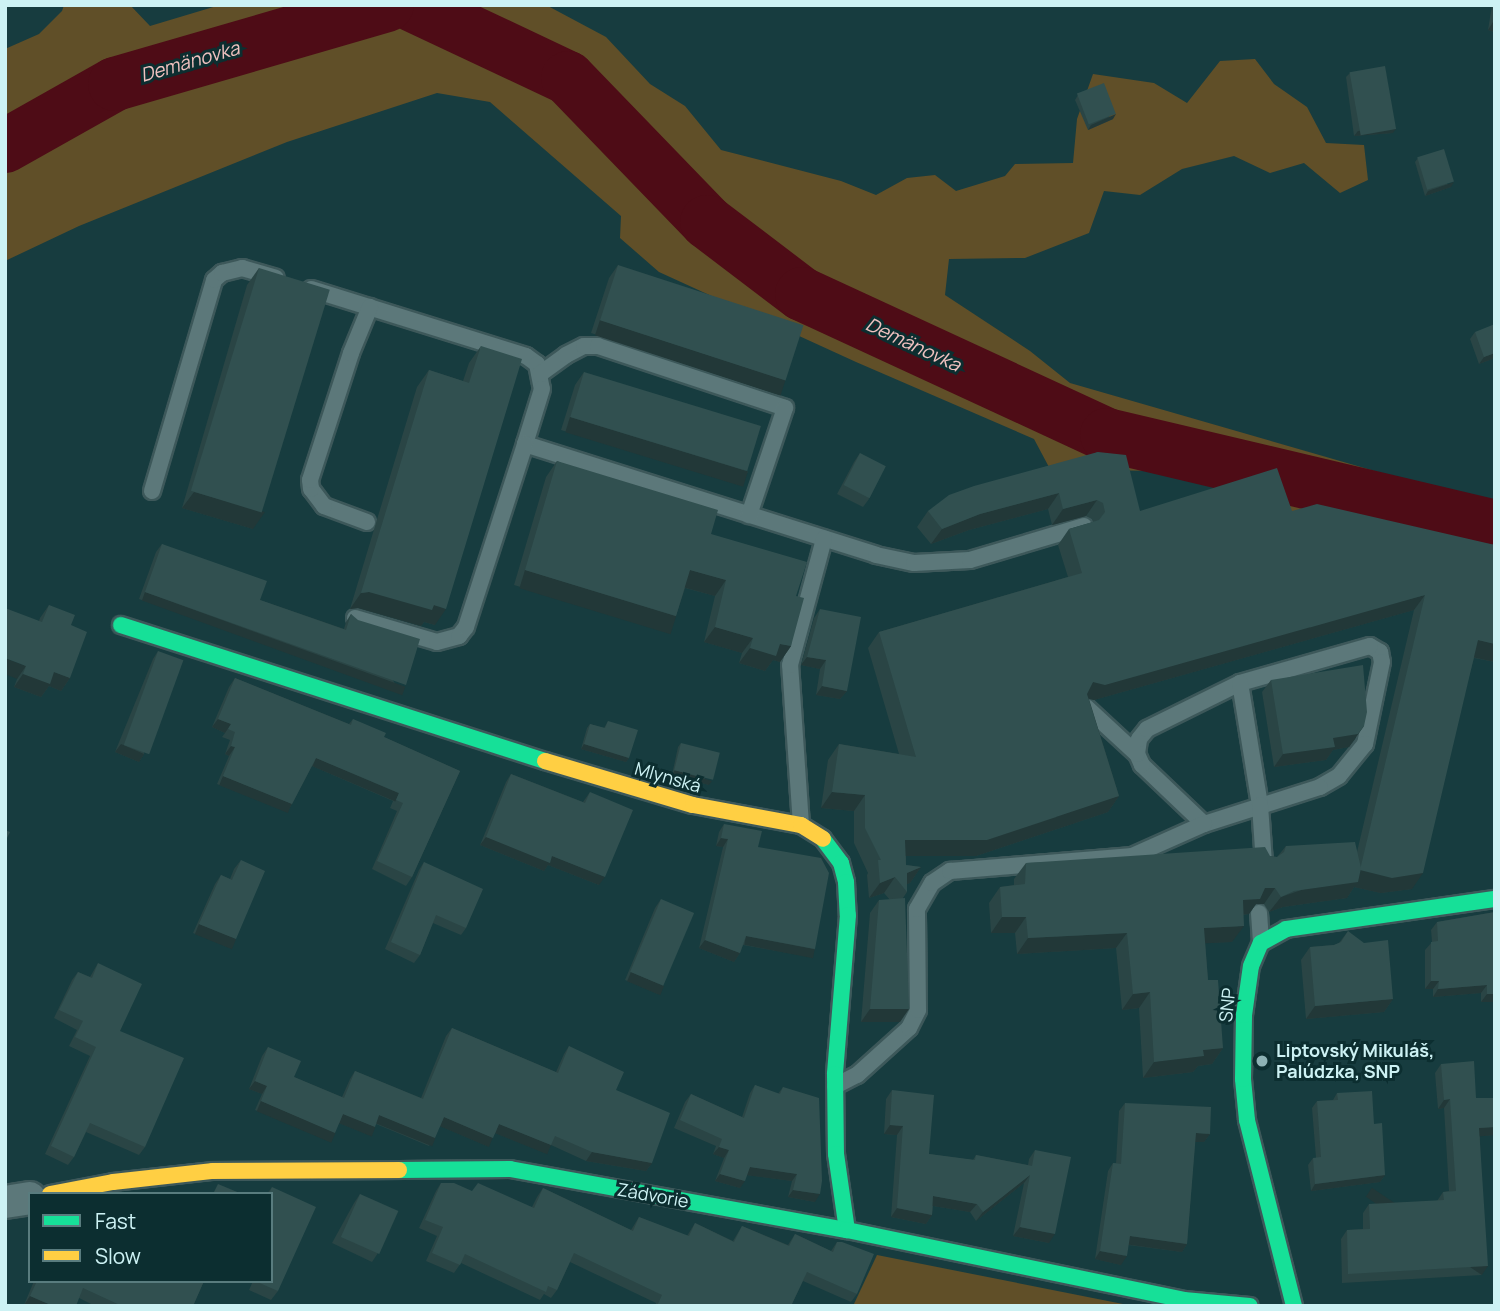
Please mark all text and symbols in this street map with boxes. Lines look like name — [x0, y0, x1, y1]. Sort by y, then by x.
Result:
water label: Demänovka — [138, 37, 242, 87]
water label: Demänovka — [862, 313, 964, 377]
street label: Mlynská — [632, 757, 704, 797]
street label: SNP — [1214, 987, 1240, 1023]
place label: Liptovský Mikuláš, Palúdzka, SNP — [1276, 1040, 1435, 1082]
marker: Liptovský Mikuláš, Palúdzka, SNP — [1254, 1053, 1270, 1069]
street label: Zádvorie — [615, 1178, 691, 1212]
legend — [28, 1192, 273, 1283]
text: Fast — [95, 1207, 136, 1235]
text: Slow — [95, 1242, 141, 1270]

